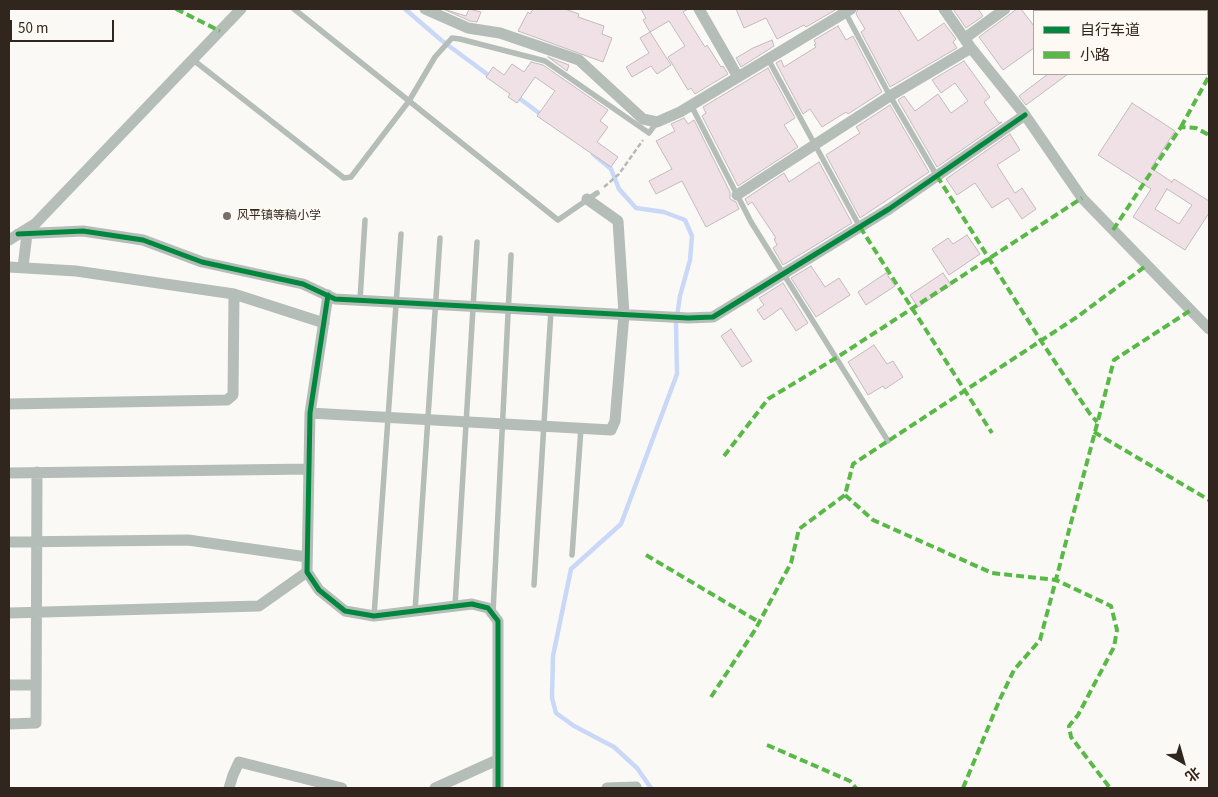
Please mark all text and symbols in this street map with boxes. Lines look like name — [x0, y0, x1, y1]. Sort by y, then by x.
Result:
scale bar — [12, 10, 116, 42]
legend — [1033, 10, 1208, 75]
text: 50 m — [18, 18, 48, 39]
text: 自行车道 — [1080, 20, 1140, 41]
text: 小路 — [1080, 45, 1110, 66]
place label: 风平镇等稿小学 — [237, 209, 321, 223]
marker: 风平镇等稿小学 — [221, 210, 233, 222]
north arrow — [1158, 737, 1208, 787]
text: 北 — [1181, 762, 1204, 786]

